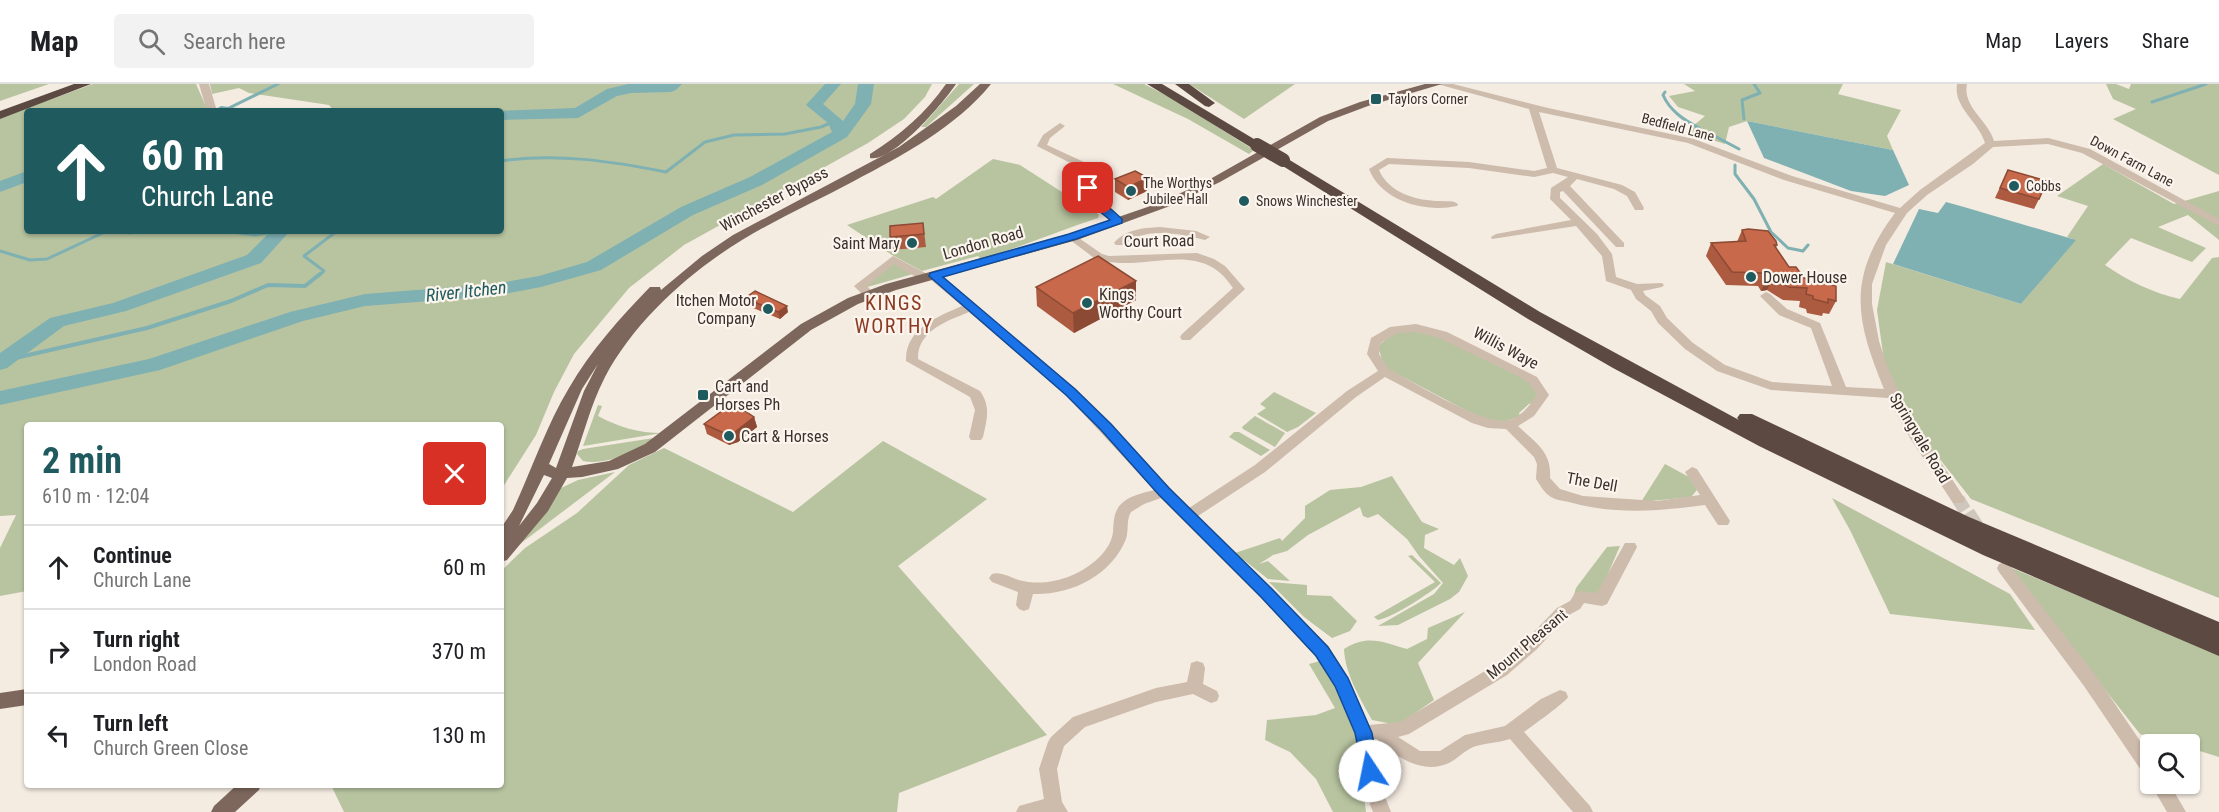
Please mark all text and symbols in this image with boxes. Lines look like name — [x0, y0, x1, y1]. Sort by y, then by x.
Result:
search box — [114, 14, 534, 68]
text: Map — [30, 25, 78, 58]
icon: search — [135, 25, 168, 58]
text: Search here — [183, 29, 286, 54]
text: Map — [1985, 29, 2022, 53]
text: Layers — [2055, 29, 2109, 53]
text: Share — [2142, 29, 2189, 53]
place label: Taylors Corner — [1388, 91, 1468, 107]
marker: Taylors Corner — [1369, 92, 1383, 106]
street label: Bedfield Lane — [1640, 110, 1717, 145]
text: 60 m — [141, 131, 224, 180]
icon: ahead — [42, 132, 120, 210]
street label: Down Farm Lane — [2088, 132, 2177, 190]
street label: Winchester Bypass — [717, 162, 831, 236]
pin — [1062, 162, 1113, 213]
icon: arrive — [1071, 171, 1104, 204]
place label: The Worthys Jubilee Hall — [1143, 175, 1212, 207]
place label: Cobbs — [2026, 178, 2061, 194]
marker: Cobbs — [2007, 179, 2021, 193]
text: Church Lane — [141, 181, 274, 213]
marker: The Worthys Jubilee Hall — [1124, 184, 1138, 198]
place label: Snows Winchester — [1256, 193, 1358, 209]
marker: Snows Winchester — [1237, 194, 1251, 208]
street label: London Road — [941, 222, 1025, 264]
street label: Court Road — [1124, 231, 1194, 251]
place label: Saint Mary — [833, 234, 900, 253]
marker: Saint Mary — [905, 236, 919, 250]
place label: Dower House — [1763, 268, 1847, 287]
marker: Dower House — [1744, 270, 1758, 284]
water label: River Itchen — [425, 276, 507, 306]
place label: Kings Worthy Court — [1099, 285, 1182, 322]
place label: Itchen Motor Company — [676, 291, 756, 328]
district label: KINGS WORTHY — [854, 291, 934, 338]
marker: Kings Worthy Court — [1080, 296, 1094, 310]
marker: Itchen Motor Company — [761, 302, 775, 316]
street label: Willis Waye — [1470, 323, 1542, 373]
place label: Cart and Horses Ph — [715, 377, 780, 414]
marker: Cart and Horses Ph — [696, 388, 710, 402]
street label: Springvale Road — [1886, 390, 1954, 486]
place label: Cart & Horses — [741, 427, 829, 446]
marker: Cart & Horses — [722, 429, 736, 443]
text: 2 min — [42, 440, 122, 482]
button: close — [423, 442, 486, 505]
street label: The Dell — [1565, 468, 1619, 496]
text: 610 m · 12:04 — [42, 484, 149, 508]
text: Continue — [93, 543, 172, 568]
icon: ahead — [42, 551, 75, 584]
text: 60 m — [443, 555, 486, 580]
text: Church Lane — [93, 568, 191, 592]
street label: Mount Pleasant — [1483, 605, 1571, 683]
text: Turn right — [93, 627, 180, 652]
icon: right — [42, 635, 75, 668]
text: 370 m — [432, 639, 486, 664]
text: London Road — [93, 652, 197, 676]
text: Turn left — [93, 711, 168, 736]
icon: left — [42, 719, 75, 752]
text: 130 m — [432, 723, 486, 748]
map controls — [2140, 734, 2200, 794]
button: search — [2140, 734, 2200, 794]
text: Church Green Close — [93, 736, 248, 760]
position arrow — [1338, 739, 1402, 803]

